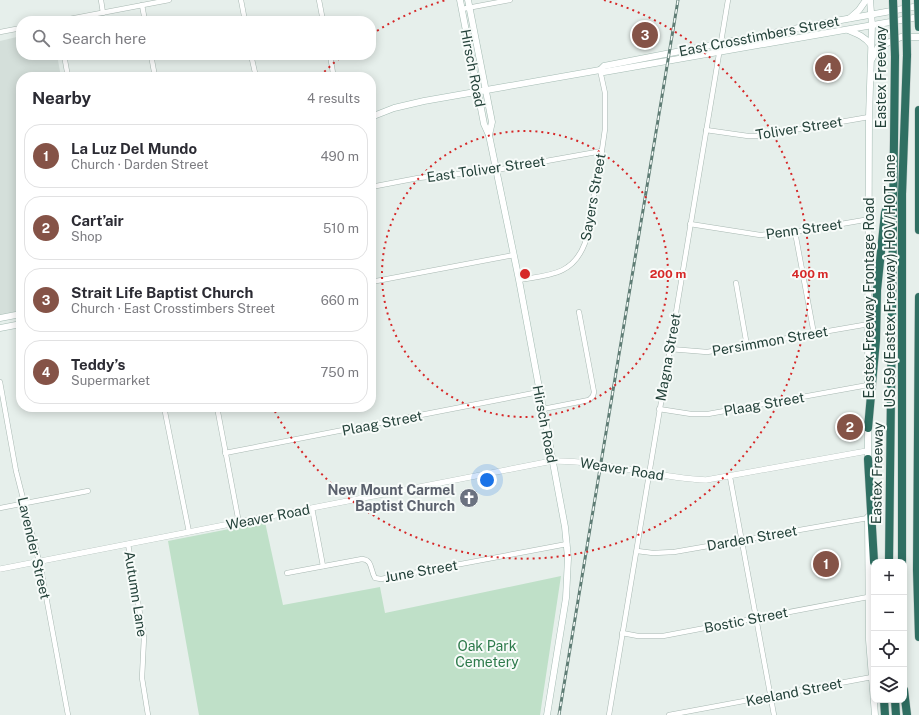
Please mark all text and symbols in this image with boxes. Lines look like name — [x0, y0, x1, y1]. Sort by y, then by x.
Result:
street label: East Crosstimbers Street — [677, 13, 841, 59]
search box — [16, 16, 376, 60]
pin: 3 — [632, 20, 658, 50]
street label: Eastex Freeway — [873, 25, 889, 128]
icon: search — [30, 27, 52, 49]
street label: Hirsch Road — [458, 28, 488, 108]
text: Search here — [62, 30, 146, 47]
pin: 4 — [815, 53, 841, 83]
text: Nearby — [32, 88, 91, 108]
text: 4 results — [307, 91, 360, 106]
street label: Toliver Street — [755, 113, 843, 143]
text: La Luz Del Mundo — [71, 140, 197, 157]
text: 1 — [43, 149, 49, 164]
text: 490 m — [320, 149, 359, 164]
street label: Sayers Street — [577, 152, 609, 242]
street label: East Toliver Street — [426, 153, 546, 185]
street label: US 59 (Eastex Freeway) HOV/HOT lane — [882, 154, 898, 408]
text: Church · Darden Street — [71, 157, 209, 172]
street label: Eastex Freeway Frontage Road — [861, 197, 877, 399]
text: Cart’air — [71, 212, 124, 229]
street label: Penn Street — [765, 216, 843, 242]
text: 2 — [42, 221, 50, 236]
text: 510 m — [323, 221, 359, 236]
text: Shop — [71, 229, 102, 244]
centre of rings — [518, 267, 532, 281]
text: 200 m — [650, 267, 686, 281]
text: 400 m — [792, 267, 829, 281]
text: Strait Life Baptist Church — [71, 284, 253, 301]
text: 3 — [42, 293, 50, 308]
text: 660 m — [321, 293, 359, 308]
text: Church · East Crosstimbers Street — [71, 301, 275, 316]
street label: Magna Street — [652, 312, 684, 402]
street label: Persimmon Street — [711, 323, 829, 359]
text: Teddy’s — [71, 356, 125, 373]
text: 4 — [42, 365, 50, 380]
text: 750 m — [321, 365, 359, 380]
text: Supermarket — [71, 373, 150, 388]
street label: Hirsch Road — [530, 384, 560, 464]
street label: Plaag Street — [722, 389, 806, 419]
street label: Plaag Street — [340, 407, 424, 439]
pin: 2 — [837, 412, 863, 442]
street label: Eastex Freeway — [868, 421, 886, 524]
street label: Weaver Road — [579, 454, 665, 484]
your location — [477, 470, 497, 490]
place label: New Mount Carmel Baptist Church — [327, 482, 455, 514]
church icon: New Mount Carmel Baptist Church — [458, 487, 480, 509]
street label: Lavender Street — [14, 495, 54, 601]
street label: Weaver Road — [225, 501, 311, 533]
street label: Darden Street — [706, 522, 798, 554]
pin: 1 — [813, 549, 839, 579]
street label: Autumn Lane — [121, 550, 151, 638]
street label: June Street — [383, 557, 459, 585]
map controls — [871, 559, 907, 703]
button: + — [871, 559, 907, 595]
button: − — [871, 595, 907, 631]
street label: Bostic Street — [703, 604, 789, 636]
button: locate — [871, 631, 907, 667]
park label: Oak Park Cemetery — [455, 638, 519, 670]
button: layers — [871, 667, 907, 703]
street label: Keeland Street — [745, 675, 843, 709]

